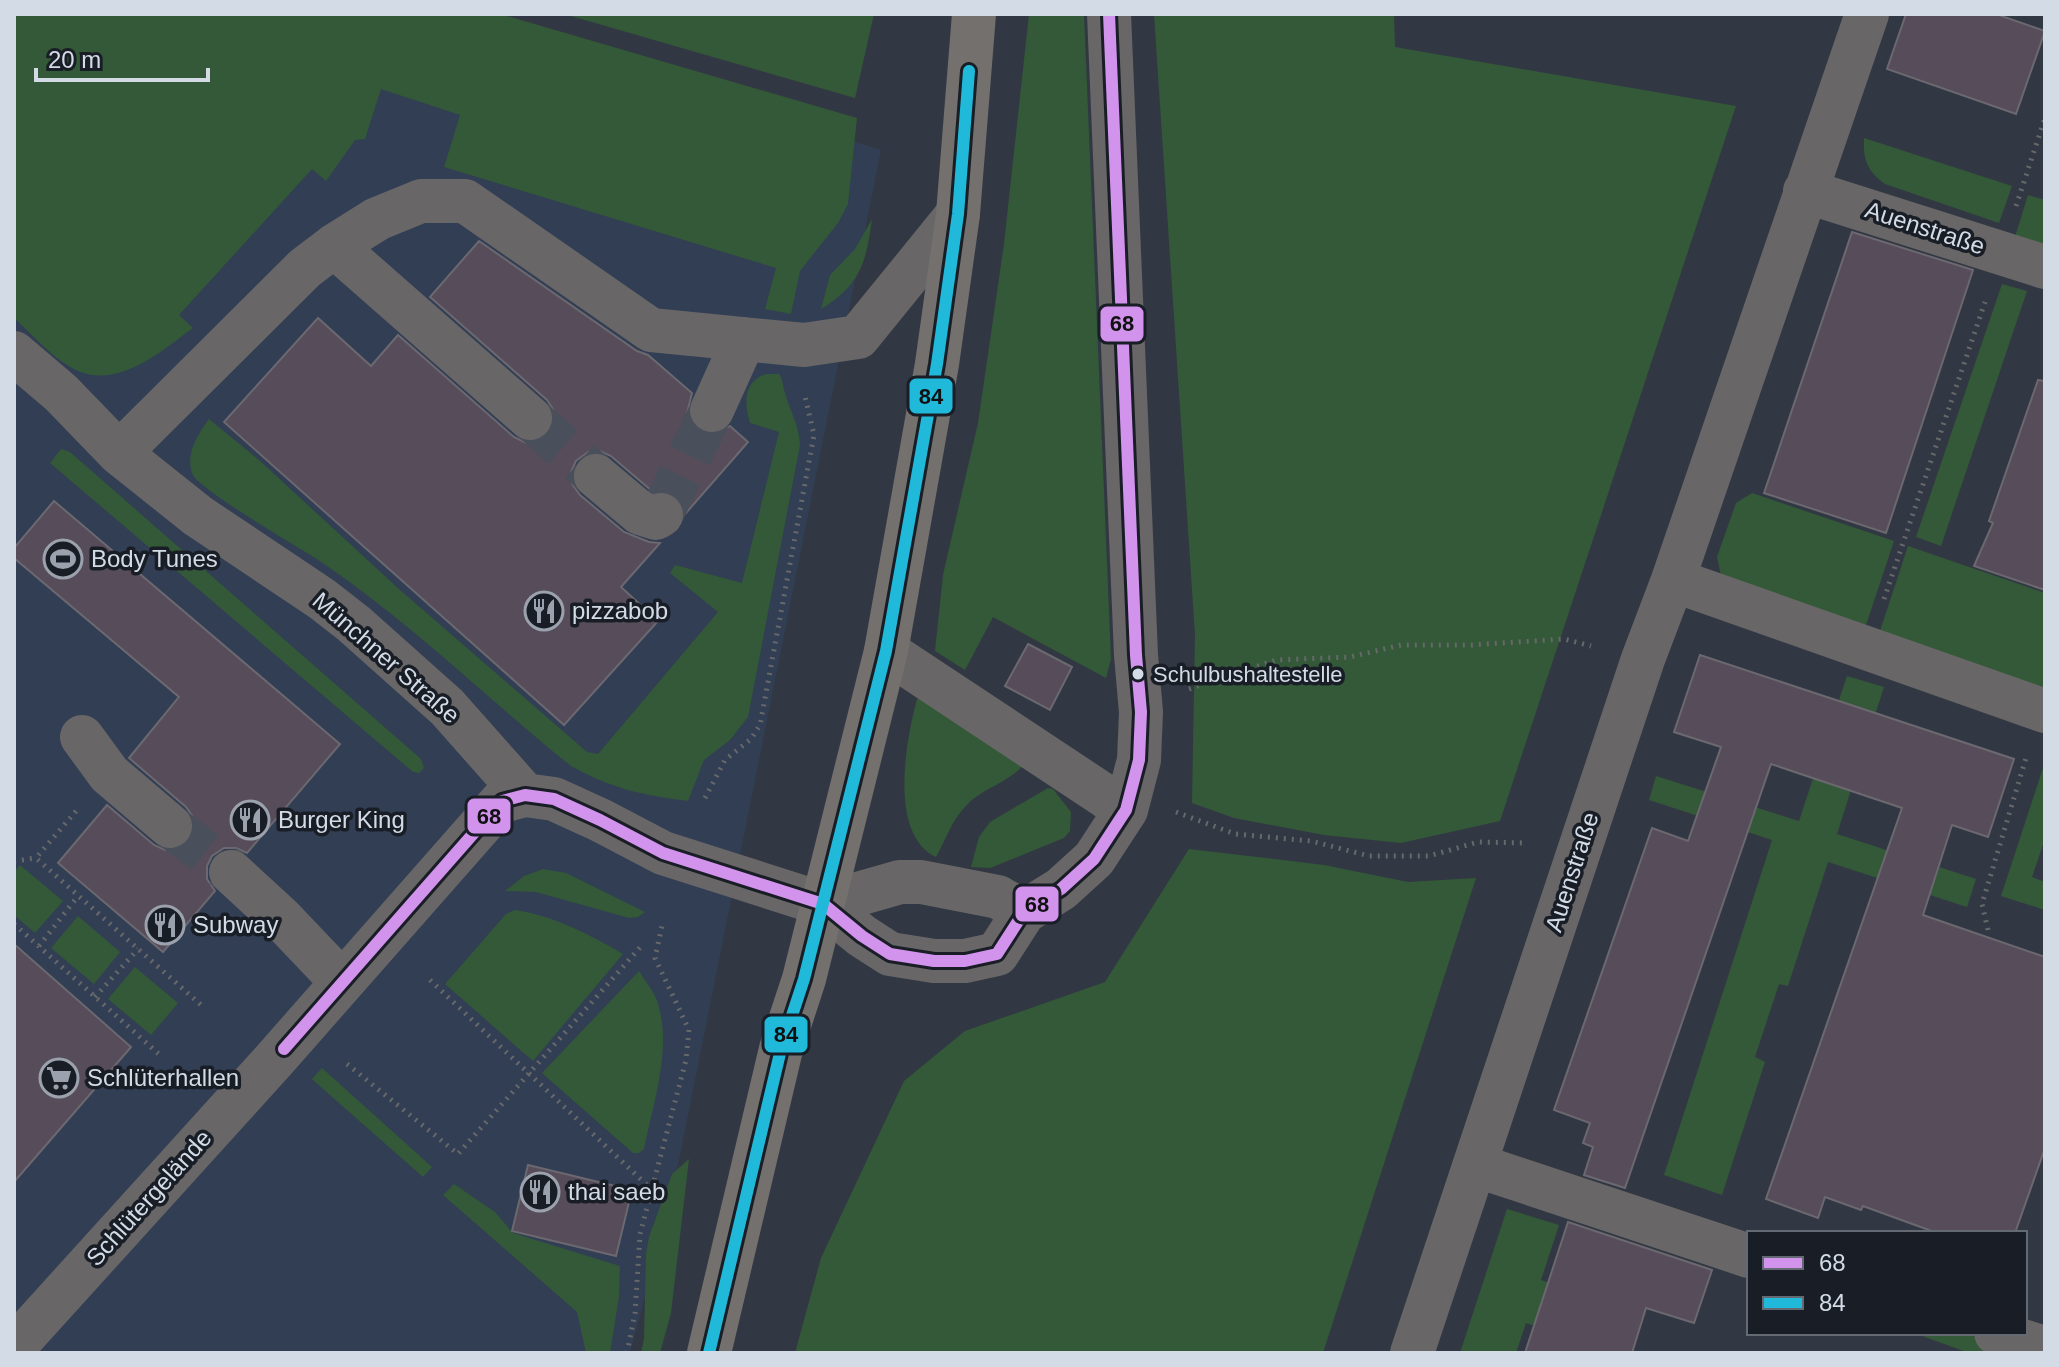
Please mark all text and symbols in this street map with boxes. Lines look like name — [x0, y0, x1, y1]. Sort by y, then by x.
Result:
scale bar — [36, 32, 208, 82]
text: 20 m — [48, 46, 101, 73]
street label: Auenstraße — [1862, 196, 1988, 260]
line badge: 68 — [1099, 305, 1145, 343]
text: 68 — [1110, 311, 1134, 336]
line badge: 84 — [908, 377, 954, 415]
text: 84 — [919, 384, 944, 409]
sports icon: Body Tunes — [42, 538, 84, 580]
place label: Body Tunes — [91, 545, 218, 572]
street label: Münchner Straße — [308, 587, 465, 729]
restaurant icon: pizzabob — [523, 590, 565, 632]
place label: pizzabob — [572, 597, 668, 624]
place label: Schulbushaltestelle — [1153, 662, 1343, 687]
marker: Schulbushaltestelle — [1130, 666, 1146, 682]
line badge: 68 — [466, 797, 512, 835]
restaurant icon: Burger King — [229, 799, 271, 841]
text: 68 — [477, 804, 501, 829]
place label: Burger King — [278, 806, 405, 833]
street label: Auenstraße — [1540, 809, 1604, 935]
line badge: 68 — [1014, 885, 1060, 923]
text: 68 — [1025, 892, 1049, 917]
restaurant icon: Subway — [144, 904, 186, 946]
place label: Subway — [193, 911, 278, 938]
line badge: 84 — [763, 1015, 809, 1054]
text: 84 — [774, 1022, 799, 1047]
supermarket icon: Schlüterhallen — [38, 1057, 80, 1099]
place label: Schlüterhallen — [87, 1064, 239, 1091]
street label: Schlütergelände — [81, 1124, 217, 1271]
restaurant icon: thai saeb — [519, 1171, 561, 1213]
place label: thai saeb — [568, 1178, 665, 1205]
legend — [1747, 1231, 2027, 1335]
text: 68 — [1819, 1249, 1846, 1276]
text: 84 — [1819, 1289, 1846, 1316]

